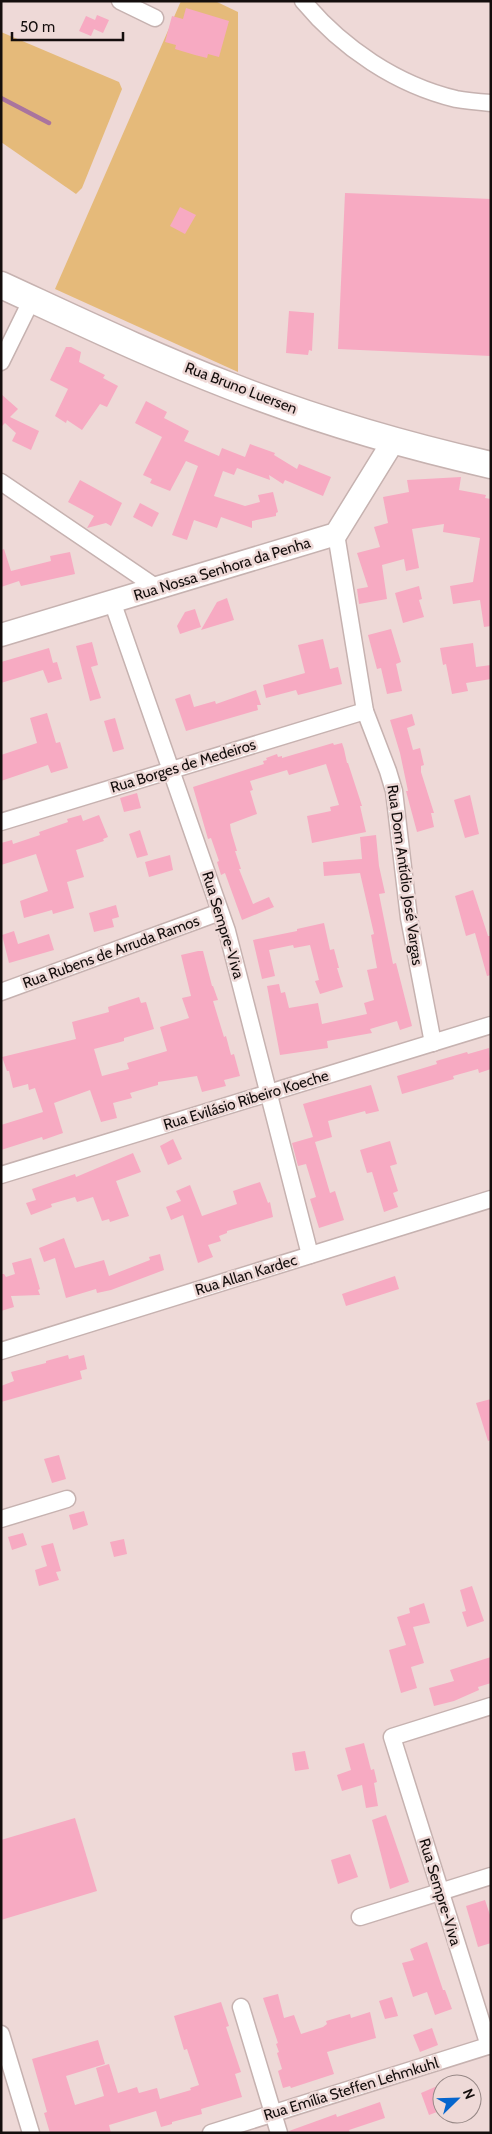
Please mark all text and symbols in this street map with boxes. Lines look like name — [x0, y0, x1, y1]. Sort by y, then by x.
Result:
scale bar — [12, 10, 124, 42]
text: 50 m — [20, 18, 55, 36]
street label: Rua Bruno Luersen — [182, 358, 300, 418]
street label: Rua Nossa Senhora da Penha — [131, 533, 313, 605]
street label: Rua Borges de Medeiros — [108, 735, 258, 797]
street label: Rua Dom Antídio José Vargas — [383, 784, 427, 966]
street label: Rua Sempre-Viva — [198, 869, 248, 981]
street label: Rua Rubens de Arruda Ramos — [20, 912, 202, 992]
street label: Rua Evilásio Ribeiro Koeche — [161, 1066, 331, 1134]
street label: Rua Allan Kardec — [193, 1251, 299, 1299]
street label: Rua Sempre-Viva — [415, 1836, 465, 1948]
street label: Rua Emília Steffen Lehmkuhl — [261, 2054, 441, 2124]
north arrow — [432, 2074, 482, 2124]
text: N — [459, 2086, 479, 2102]

